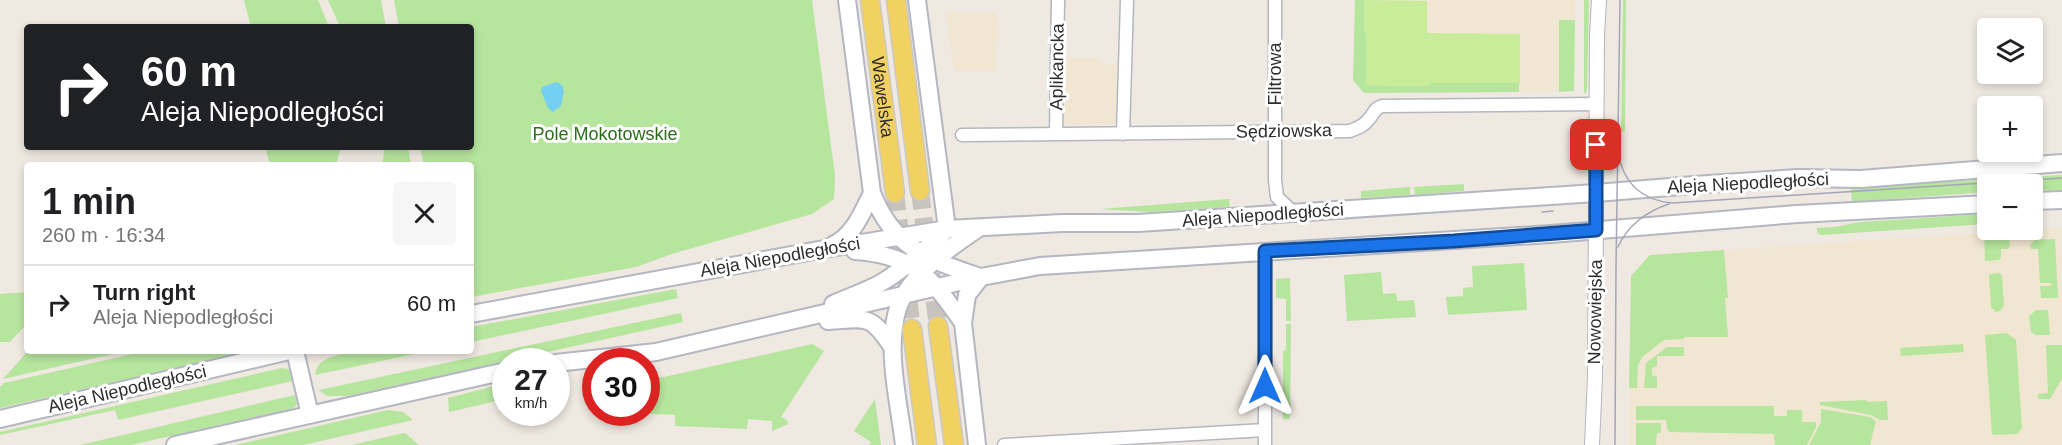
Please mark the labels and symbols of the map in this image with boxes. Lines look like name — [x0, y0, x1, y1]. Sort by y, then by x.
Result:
street label: Aplikancka — [1046, 22, 1068, 111]
street label: Filtrowa — [1265, 42, 1285, 106]
street label: Wawelska — [867, 56, 898, 140]
pin — [1570, 119, 1621, 170]
street label: Sędziowska — [1236, 120, 1333, 142]
park label: Pole Mokotowskie — [532, 124, 678, 144]
street label: Aleja Niepodległości — [1667, 169, 1829, 197]
street label: Aleja Niepodległości — [1181, 199, 1345, 231]
street label: Aleja Niepodległości — [698, 233, 862, 281]
street label: Nowowiejska — [1584, 258, 1606, 365]
speed limit sign: 30 — [582, 348, 660, 426]
position arrow — [1233, 354, 1297, 418]
street label: Aleja Niepodległości — [46, 361, 208, 417]

